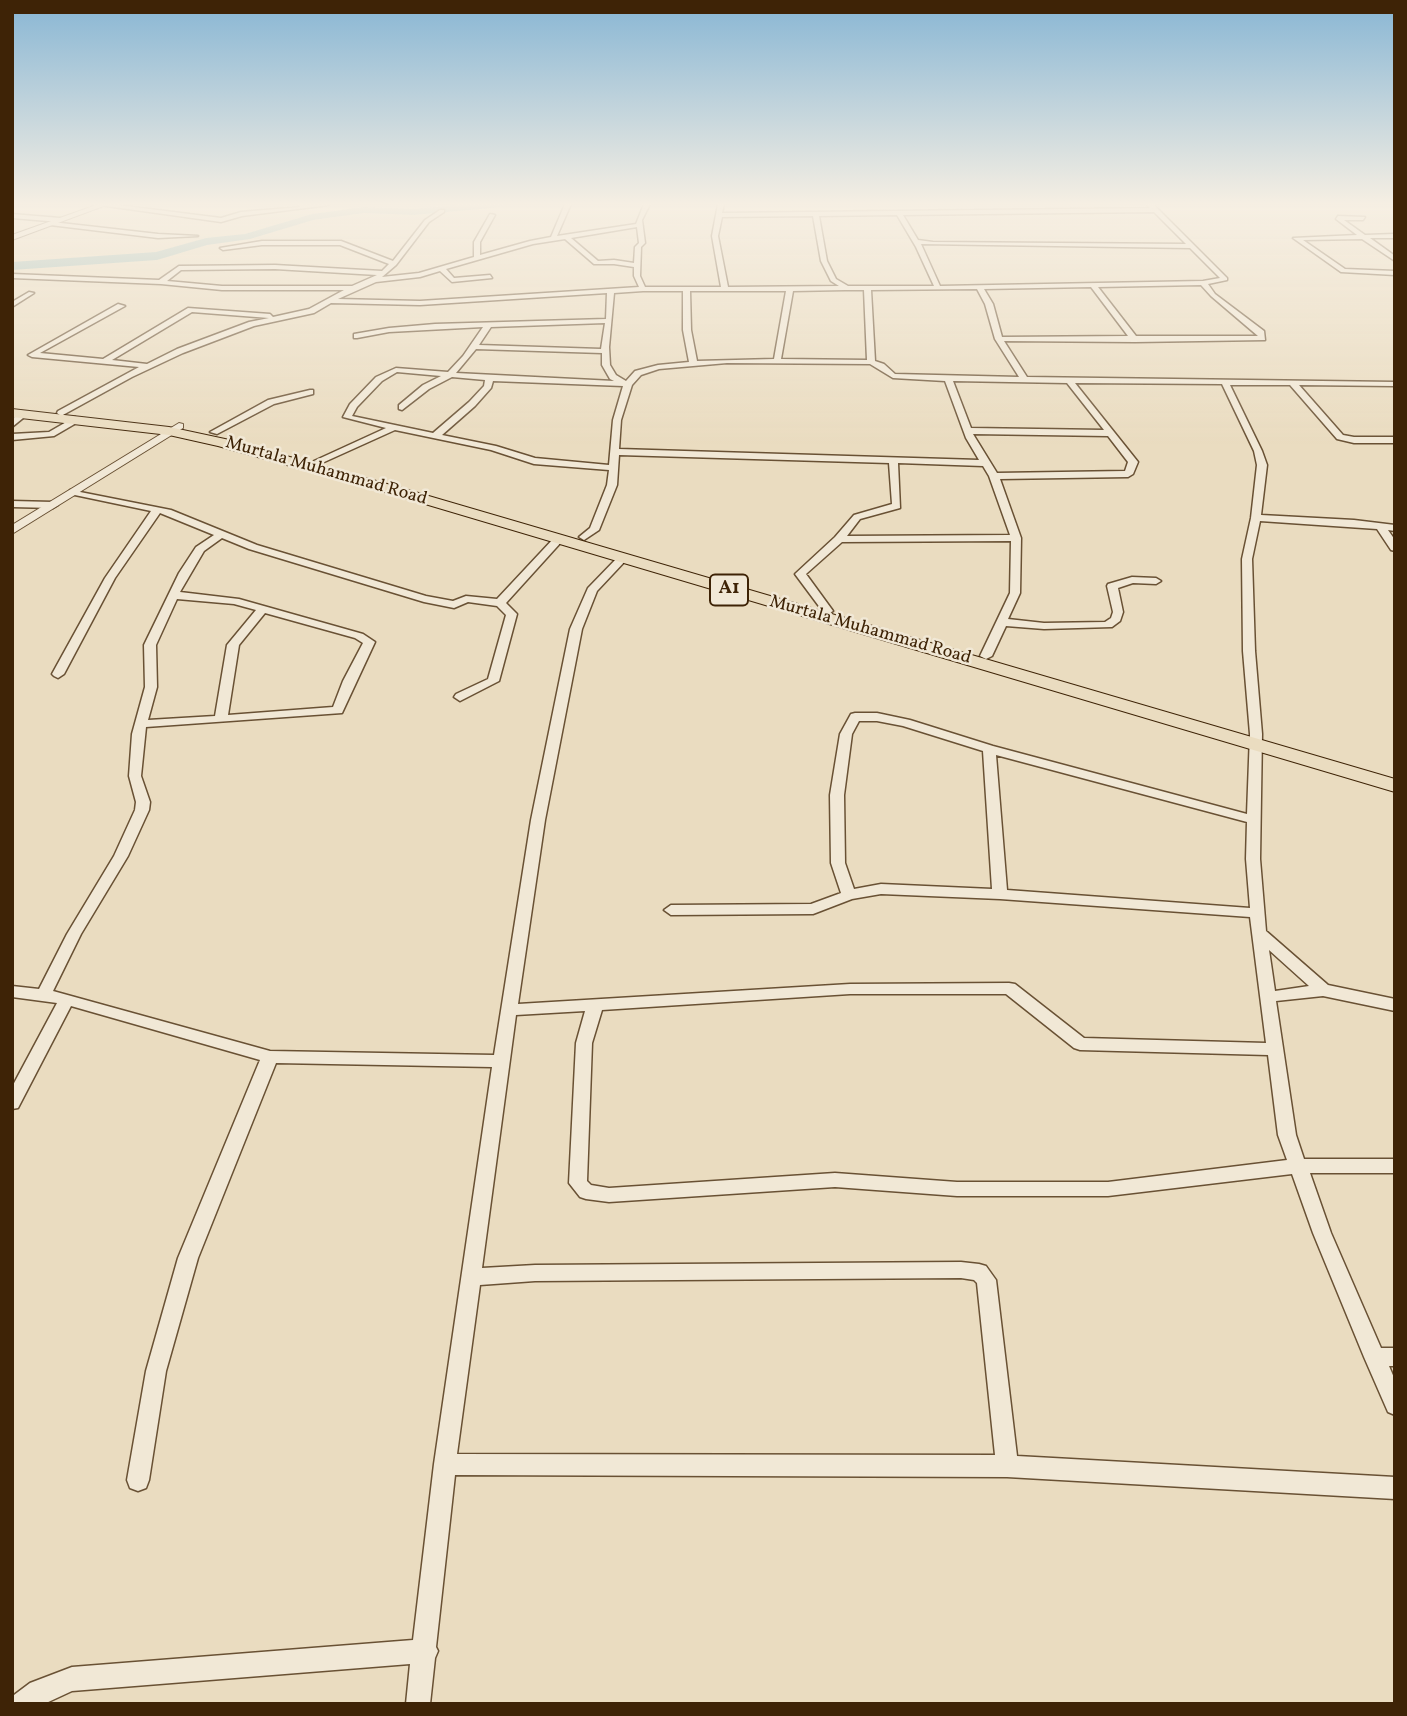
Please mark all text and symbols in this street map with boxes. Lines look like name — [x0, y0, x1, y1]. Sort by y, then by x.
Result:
street label: Murtala Muhammad Road — [223, 433, 429, 511]
road number: A1 — [710, 575, 748, 606]
street label: Murtala Muhammad Road — [767, 592, 973, 670]

